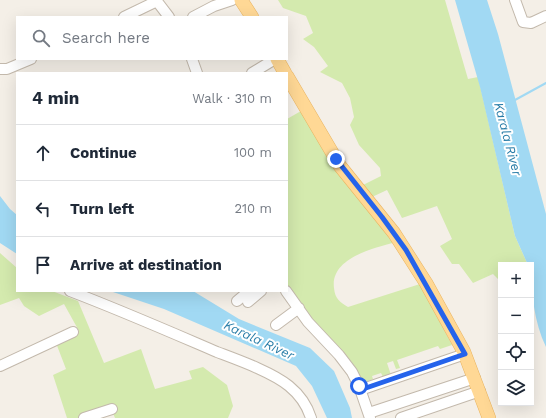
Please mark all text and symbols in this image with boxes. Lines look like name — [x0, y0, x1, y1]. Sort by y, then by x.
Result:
search box — [16, 16, 288, 60]
icon: search — [30, 27, 52, 49]
text: Search here — [62, 29, 150, 47]
text: 4 min — [32, 88, 79, 108]
text: Walk · 310 m — [192, 91, 272, 106]
water label: Karala River — [491, 101, 525, 178]
icon: ahead — [32, 142, 54, 164]
text: Continue — [70, 144, 137, 162]
text: 100 m — [234, 145, 272, 160]
route end — [327, 150, 345, 168]
icon: left — [32, 198, 54, 220]
text: Turn left — [70, 200, 134, 218]
text: 210 m — [234, 201, 272, 216]
icon: arrive — [32, 254, 54, 276]
text: Arrive at destination — [70, 256, 222, 274]
map controls — [498, 262, 534, 406]
button: + — [498, 262, 534, 298]
button: − — [498, 298, 534, 334]
water label: Karala River — [222, 317, 297, 363]
button: locate — [498, 334, 534, 370]
button: layers — [498, 370, 534, 406]
route start — [350, 377, 368, 395]

